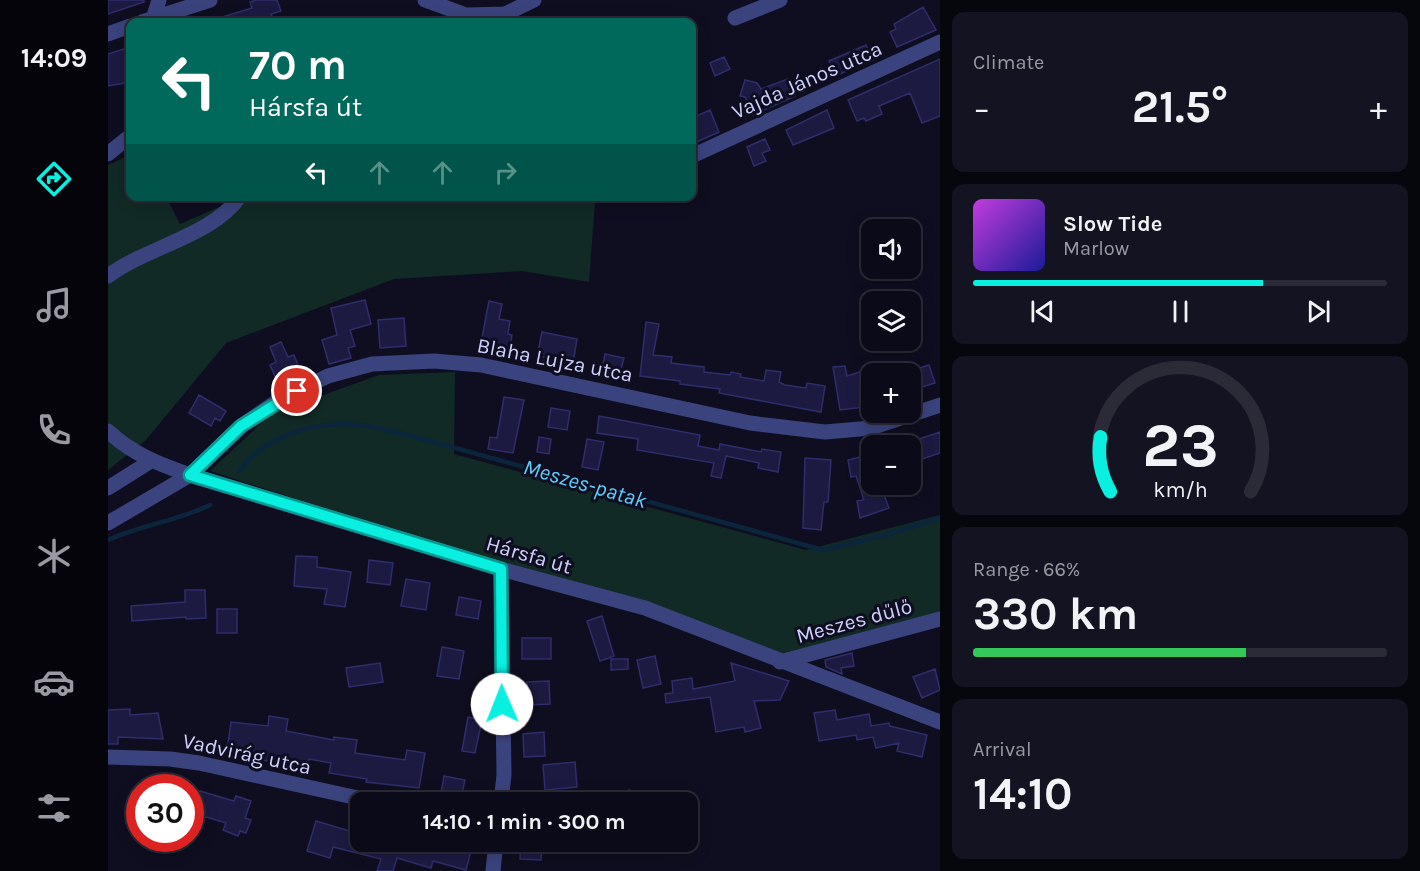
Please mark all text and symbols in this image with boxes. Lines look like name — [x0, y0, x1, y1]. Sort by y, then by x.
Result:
street label: Vajda János utca — [728, 36, 886, 124]
text: 70 m — [249, 40, 347, 90]
text: 14:09 — [21, 42, 87, 74]
icon: left — [150, 42, 228, 120]
text: Climate — [973, 51, 1044, 74]
text: 21.5° — [1132, 81, 1228, 133]
text: − — [973, 89, 990, 127]
text: + — [1370, 89, 1387, 127]
text: Hársfa út — [249, 91, 362, 123]
icon: left — [300, 156, 333, 189]
icon: ahead — [363, 156, 396, 189]
icon: ahead — [426, 156, 459, 189]
icon: right — [489, 156, 522, 189]
icon: directions — [33, 158, 75, 200]
text: Slow Tide — [1063, 211, 1163, 237]
map controls — [861, 219, 921, 495]
button: sound — [861, 219, 921, 279]
text: Marlow — [1063, 237, 1129, 260]
icon: music — [33, 284, 75, 326]
button: layers — [861, 291, 921, 351]
icon: previous — [1026, 295, 1059, 328]
icon: pause — [1164, 295, 1197, 328]
icon: next — [1302, 295, 1335, 328]
street label: Blaha Lujza utca — [475, 333, 635, 387]
button: + — [861, 363, 921, 423]
pin — [271, 365, 322, 416]
icon: arrive — [280, 374, 313, 407]
icon: phone — [33, 409, 75, 451]
text: 23 — [1142, 410, 1218, 483]
button: − — [861, 435, 921, 495]
water label: Meszes-patak — [520, 454, 650, 514]
text: km/h — [1153, 478, 1207, 503]
street label: Hársfa út — [483, 531, 575, 579]
icon: climate — [33, 535, 75, 577]
text: Range · 66% — [973, 558, 1080, 581]
text: 330 km — [973, 588, 1138, 640]
street label: Meszes dűlő — [793, 594, 915, 648]
icon: car — [33, 661, 75, 703]
position arrow — [470, 672, 534, 736]
street label: Vadvirág utca — [180, 729, 314, 779]
text: Arrival — [973, 738, 1032, 761]
text: 14:10 — [973, 768, 1072, 820]
speed limit sign: 30 — [126, 774, 204, 852]
icon: filters — [33, 787, 75, 829]
text: 14:10 · 1 min · 300 m — [422, 809, 626, 835]

